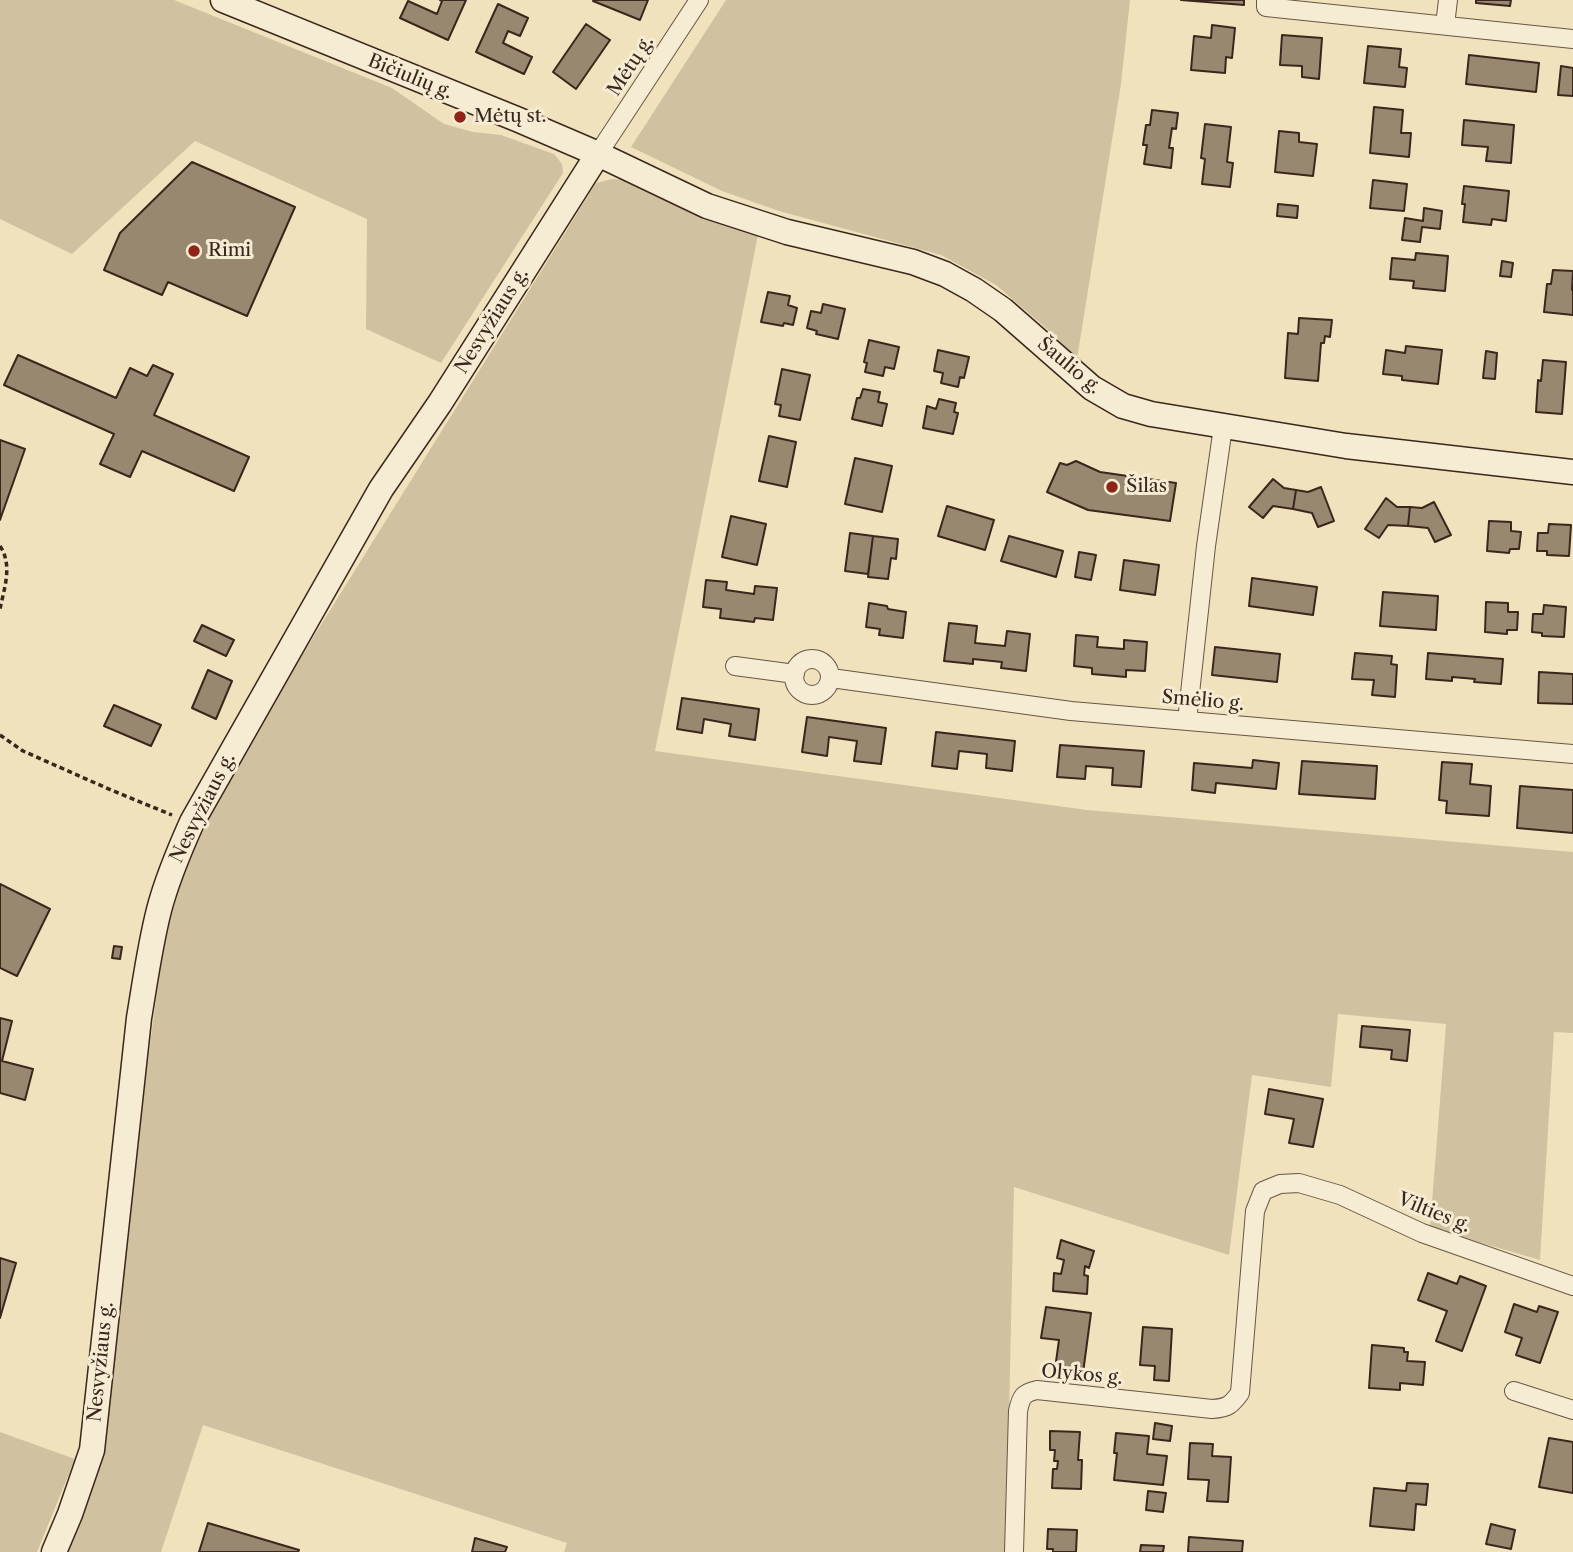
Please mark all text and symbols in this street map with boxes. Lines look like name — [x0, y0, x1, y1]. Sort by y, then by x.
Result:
street label: Mėtų g. — [603, 31, 659, 101]
street label: Bičiulių g. — [364, 50, 456, 104]
place label: Mėtų st. — [474, 106, 546, 128]
marker: Mėtų st. — [452, 109, 468, 125]
place label: Rimi — [208, 240, 251, 262]
marker: Rimi — [186, 243, 202, 259]
street label: Nesvyžiaus g. — [450, 264, 534, 378]
street label: Šaulio g. — [1033, 333, 1105, 399]
place label: Šilas — [1126, 476, 1167, 498]
marker: Šilas — [1104, 479, 1120, 495]
street label: Smėlio g. — [1161, 686, 1245, 716]
street label: Nesvyžiaus g. — [165, 749, 241, 867]
street label: Vilties g. — [1394, 1188, 1474, 1238]
street label: Nesvyžiaus g. — [83, 1301, 119, 1423]
street label: Olykos g. — [1040, 1360, 1124, 1390]

